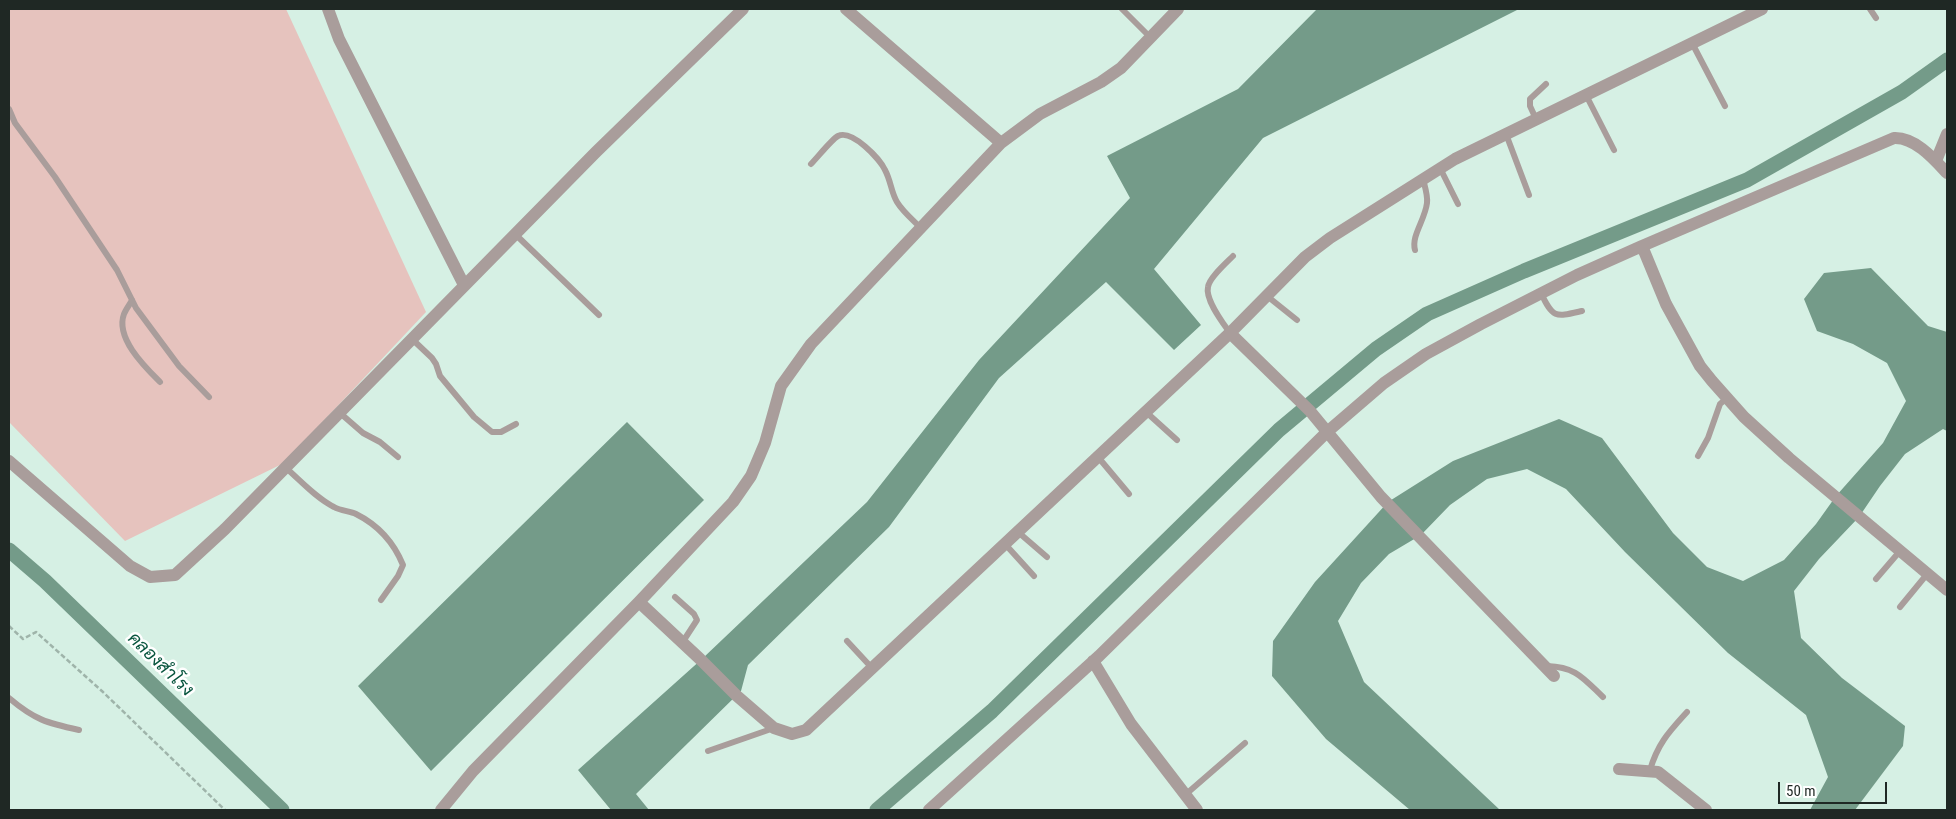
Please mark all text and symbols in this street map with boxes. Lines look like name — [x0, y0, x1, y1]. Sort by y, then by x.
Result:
water label: คลองสำโรง — [123, 628, 197, 702]
scale bar — [1781, 772, 1890, 804]
text: 50 m — [1786, 782, 1816, 800]

